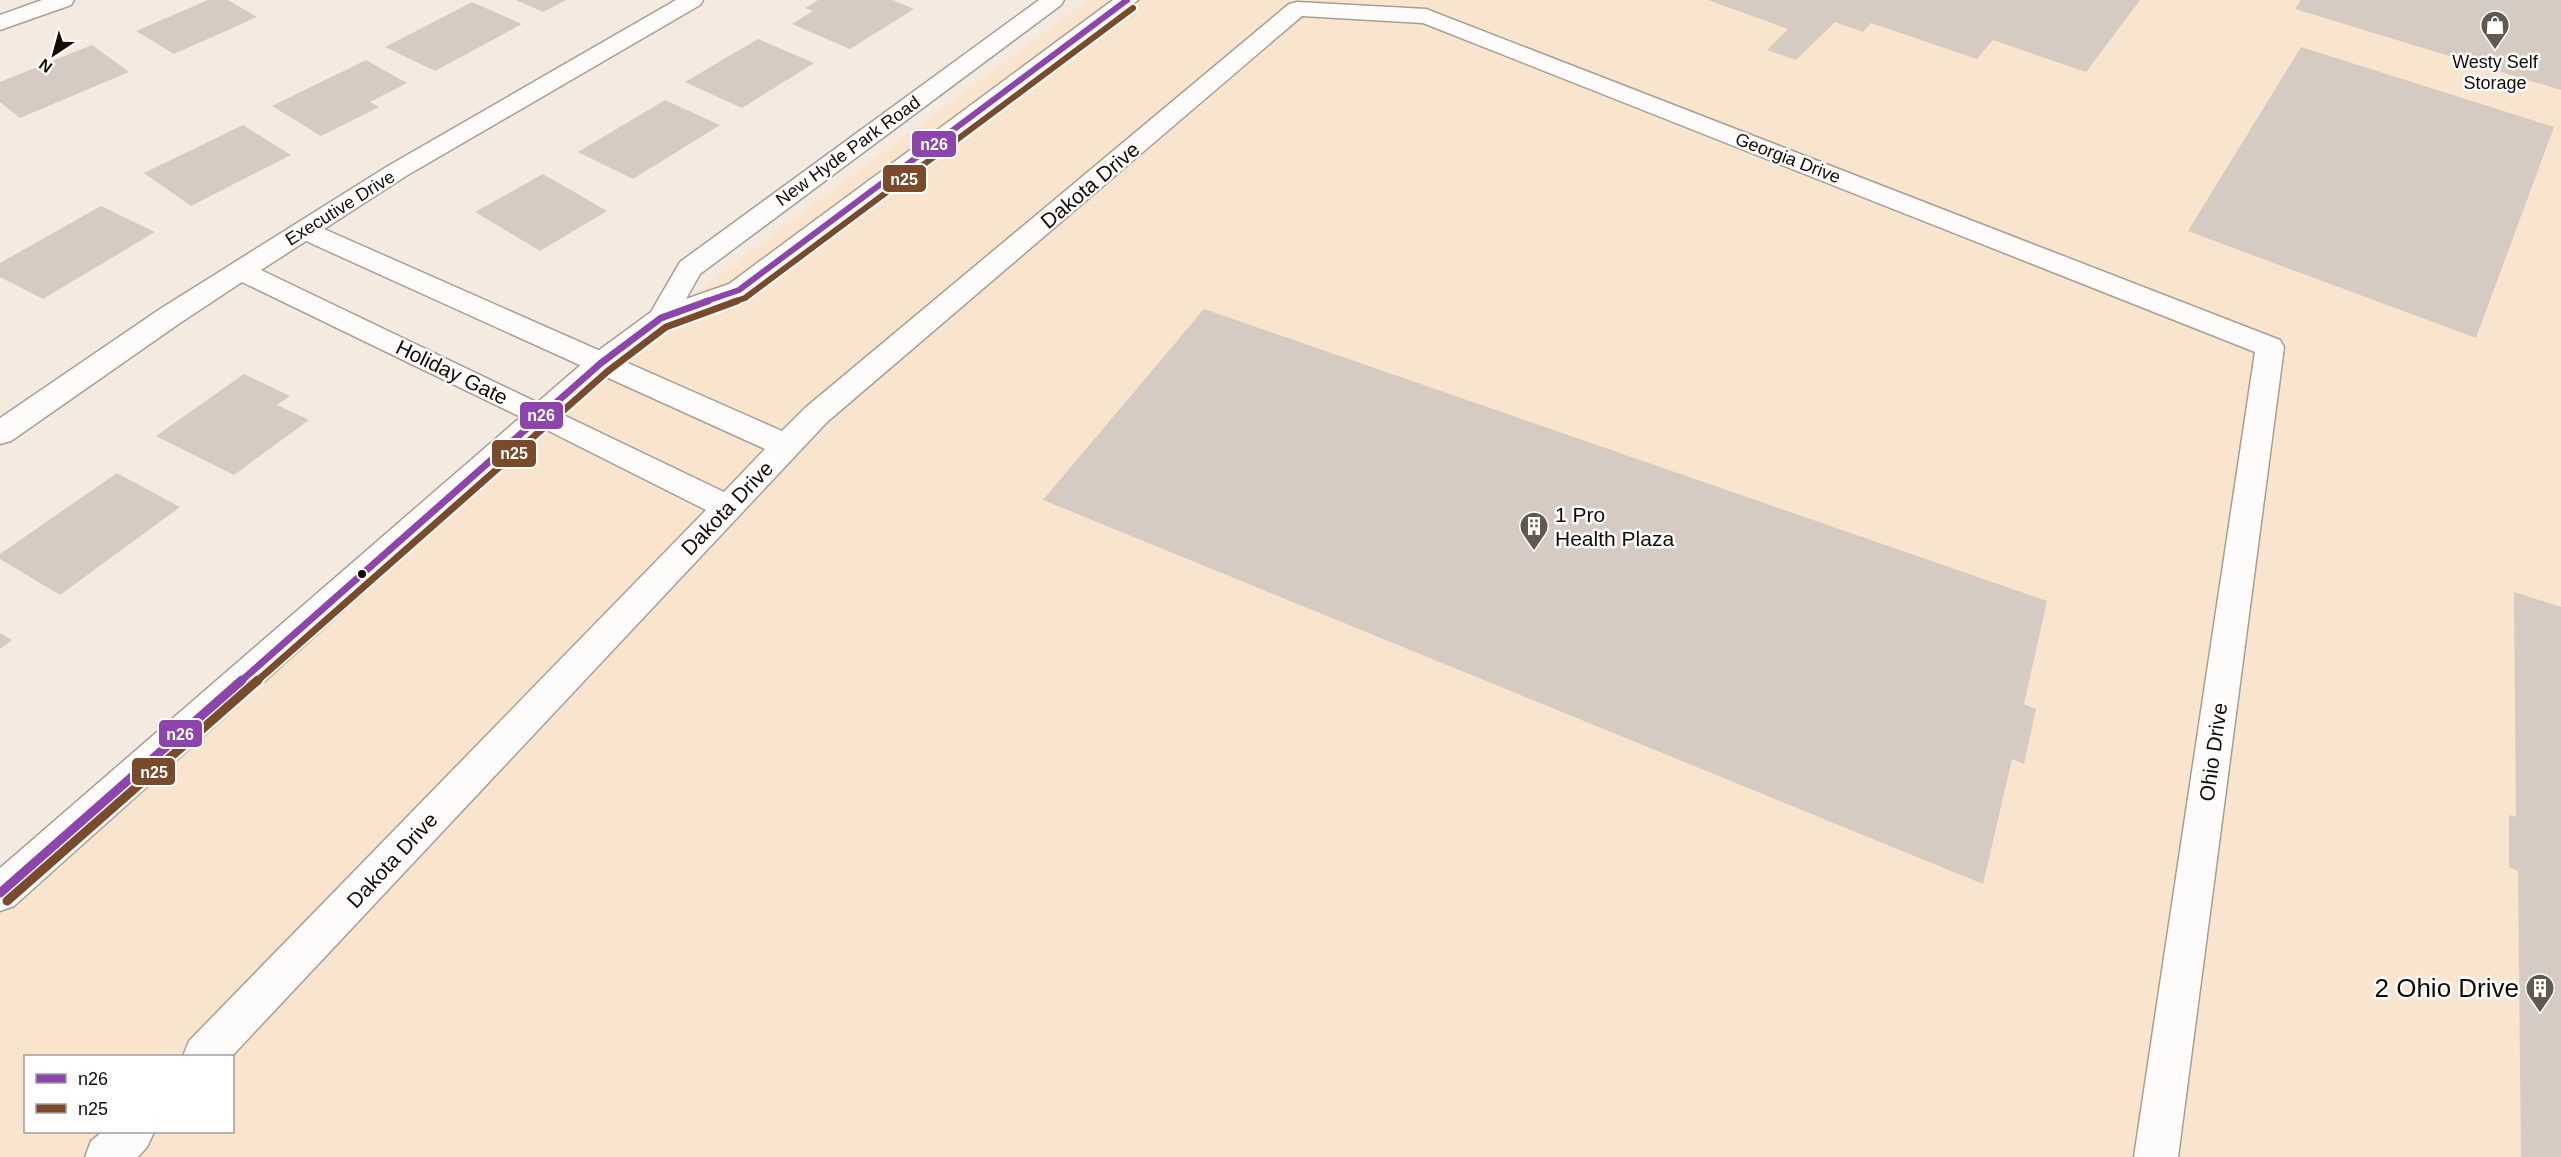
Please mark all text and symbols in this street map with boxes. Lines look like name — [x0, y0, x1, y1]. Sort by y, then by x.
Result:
shop icon: Westy Self Storage — [2479, 9, 2511, 51]
north arrow — [24, 24, 84, 84]
place label: Westy Self Storage — [2452, 52, 2539, 93]
text: N — [36, 55, 55, 76]
street label: New Hyde Park Road — [772, 92, 924, 210]
street label: Georgia Drive — [1733, 129, 1843, 187]
line badge: n26 — [911, 130, 957, 158]
text: n26 — [920, 136, 948, 153]
street label: Dakota Drive — [1036, 137, 1144, 233]
line badge: n25 — [882, 164, 927, 193]
street label: Executive Drive — [282, 166, 398, 250]
text: n25 — [890, 171, 918, 188]
street label: Holiday Gate — [392, 335, 512, 409]
line badge: n26 — [519, 401, 564, 430]
text: n26 — [527, 407, 555, 424]
line badge: n25 — [491, 439, 537, 468]
text: n25 — [500, 445, 528, 462]
street label: Dakota Drive — [677, 456, 777, 560]
place label: 1 Pro Health Plaza — [1555, 503, 1674, 550]
building icon: 1 Pro Health Plaza — [1518, 510, 1550, 552]
unlabelled marker — [356, 568, 368, 580]
street label: Ohio Drive — [2195, 701, 2231, 803]
line badge: n26 — [158, 719, 203, 748]
text: n26 — [166, 726, 194, 743]
line badge: n25 — [131, 757, 176, 786]
text: n25 — [140, 764, 168, 781]
street label: Dakota Drive — [342, 808, 442, 912]
building icon: 2 Ohio Drive — [2524, 972, 2556, 1014]
place label: 2 Ohio Drive — [2375, 973, 2519, 1003]
legend — [24, 1055, 234, 1133]
text: n26 — [78, 1069, 108, 1089]
text: n25 — [78, 1099, 108, 1119]

